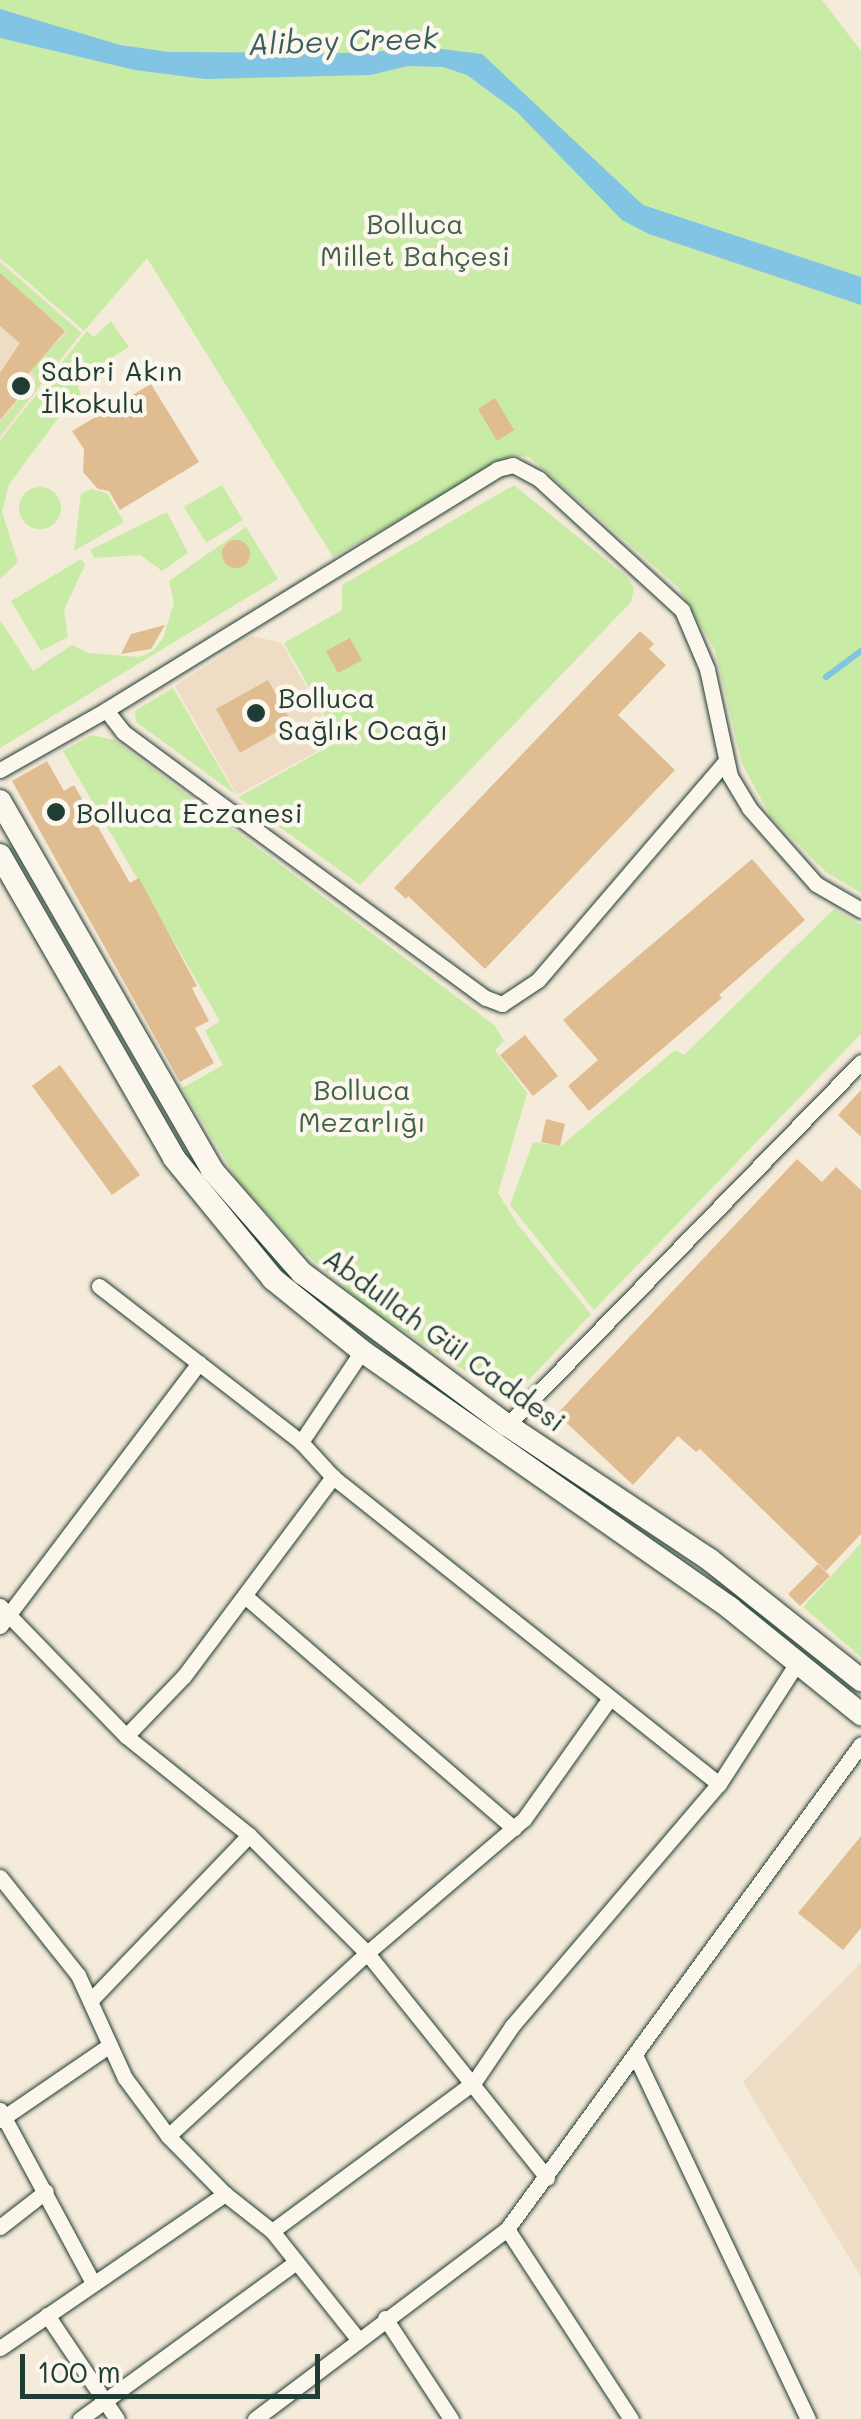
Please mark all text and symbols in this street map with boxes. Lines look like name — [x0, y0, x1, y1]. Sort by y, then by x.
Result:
water label: Alibey Creek — [247, 19, 439, 61]
park label: Bolluca Millet Bahçesi — [320, 206, 510, 272]
place label: Sabri Akın İlkokulu — [41, 353, 182, 419]
marker: Sabri Akın İlkokulu — [10, 375, 32, 397]
place label: Bolluca Sağlık Ocağı — [278, 680, 448, 746]
marker: Bolluca Sağlık Ocağı — [243, 700, 269, 726]
place label: Bolluca Eczanesi — [76, 795, 303, 829]
marker: Bolluca Eczanesi — [45, 801, 67, 823]
park label: Bolluca Mezarlığı — [298, 1072, 426, 1138]
street label: Abdullah Gül Caddesi — [317, 1240, 573, 1438]
scale bar — [25, 2334, 325, 2396]
text: 100 m — [37, 2351, 121, 2391]

